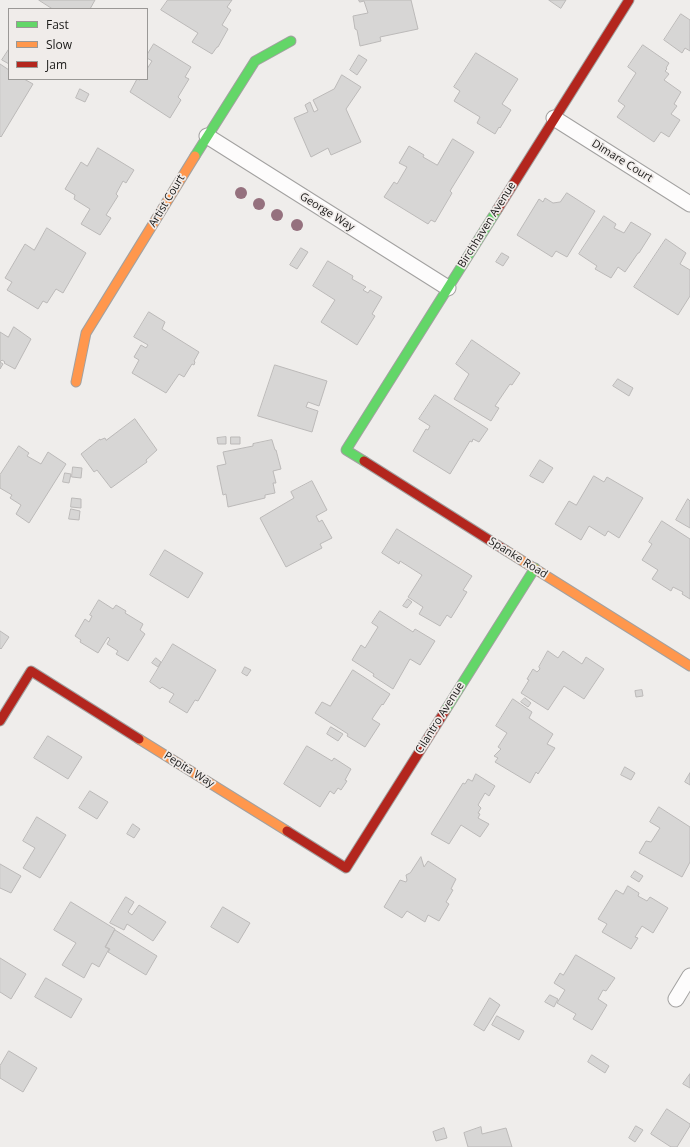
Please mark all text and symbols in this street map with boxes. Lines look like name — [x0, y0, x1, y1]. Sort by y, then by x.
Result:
legend — [8, 8, 148, 80]
text: Fast — [46, 16, 69, 33]
text: Slow — [46, 36, 72, 53]
text: Jam — [46, 56, 67, 73]
street label: Dimare Court — [589, 137, 655, 185]
street label: Artist Court — [146, 172, 188, 230]
street label: Birchhaven Avenue — [455, 180, 519, 270]
street label: George Way — [297, 190, 357, 234]
street label: Spanke Road — [486, 535, 550, 581]
street label: Cilantro Avenue — [413, 680, 467, 756]
street label: Pepita Way — [161, 749, 217, 791]

